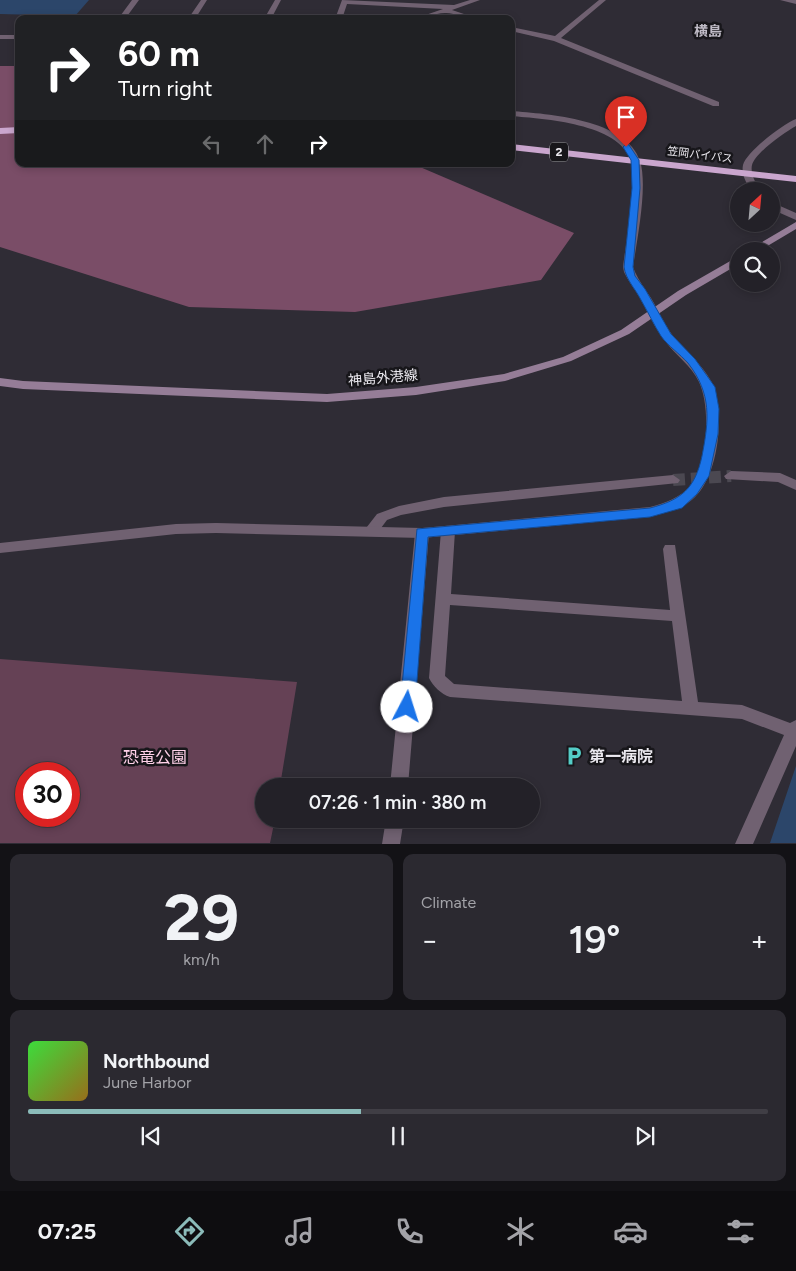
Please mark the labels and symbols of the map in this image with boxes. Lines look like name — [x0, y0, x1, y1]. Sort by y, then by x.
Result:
district label: 横島 — [694, 23, 722, 40]
pin — [605, 96, 647, 147]
road number: 2 — [550, 142, 568, 162]
street label: 笠岡バイパス — [667, 145, 733, 165]
north arrow — [730, 182, 780, 232]
street label: 神島外港線 — [347, 366, 419, 390]
position arrow — [380, 680, 432, 732]
parking icon: 第一病院 — [563, 745, 585, 767]
place label: 第一病院 — [589, 747, 653, 766]
park label: 恐竜公園 — [123, 748, 187, 767]
speed limit sign: 30 — [15, 762, 80, 827]

